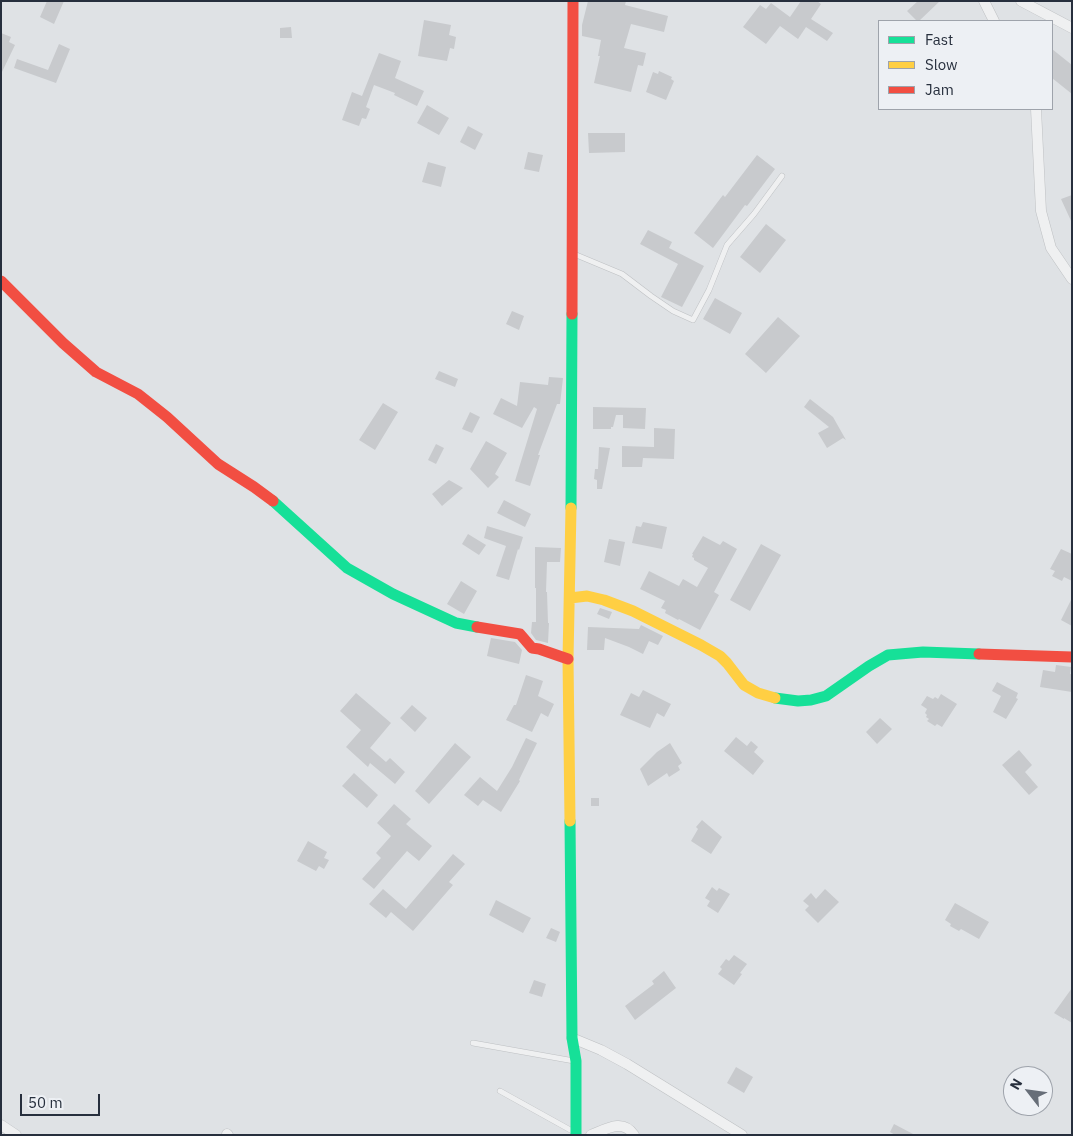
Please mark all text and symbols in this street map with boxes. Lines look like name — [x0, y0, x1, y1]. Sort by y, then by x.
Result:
legend — [878, 20, 1053, 110]
text: Fast — [925, 30, 953, 49]
text: Slow — [925, 55, 958, 74]
text: Jam — [925, 80, 954, 99]
north arrow — [1003, 1066, 1053, 1116]
text: N — [1006, 1075, 1026, 1093]
scale bar — [22, 1084, 102, 1116]
text: 50 m — [28, 1093, 63, 1112]

